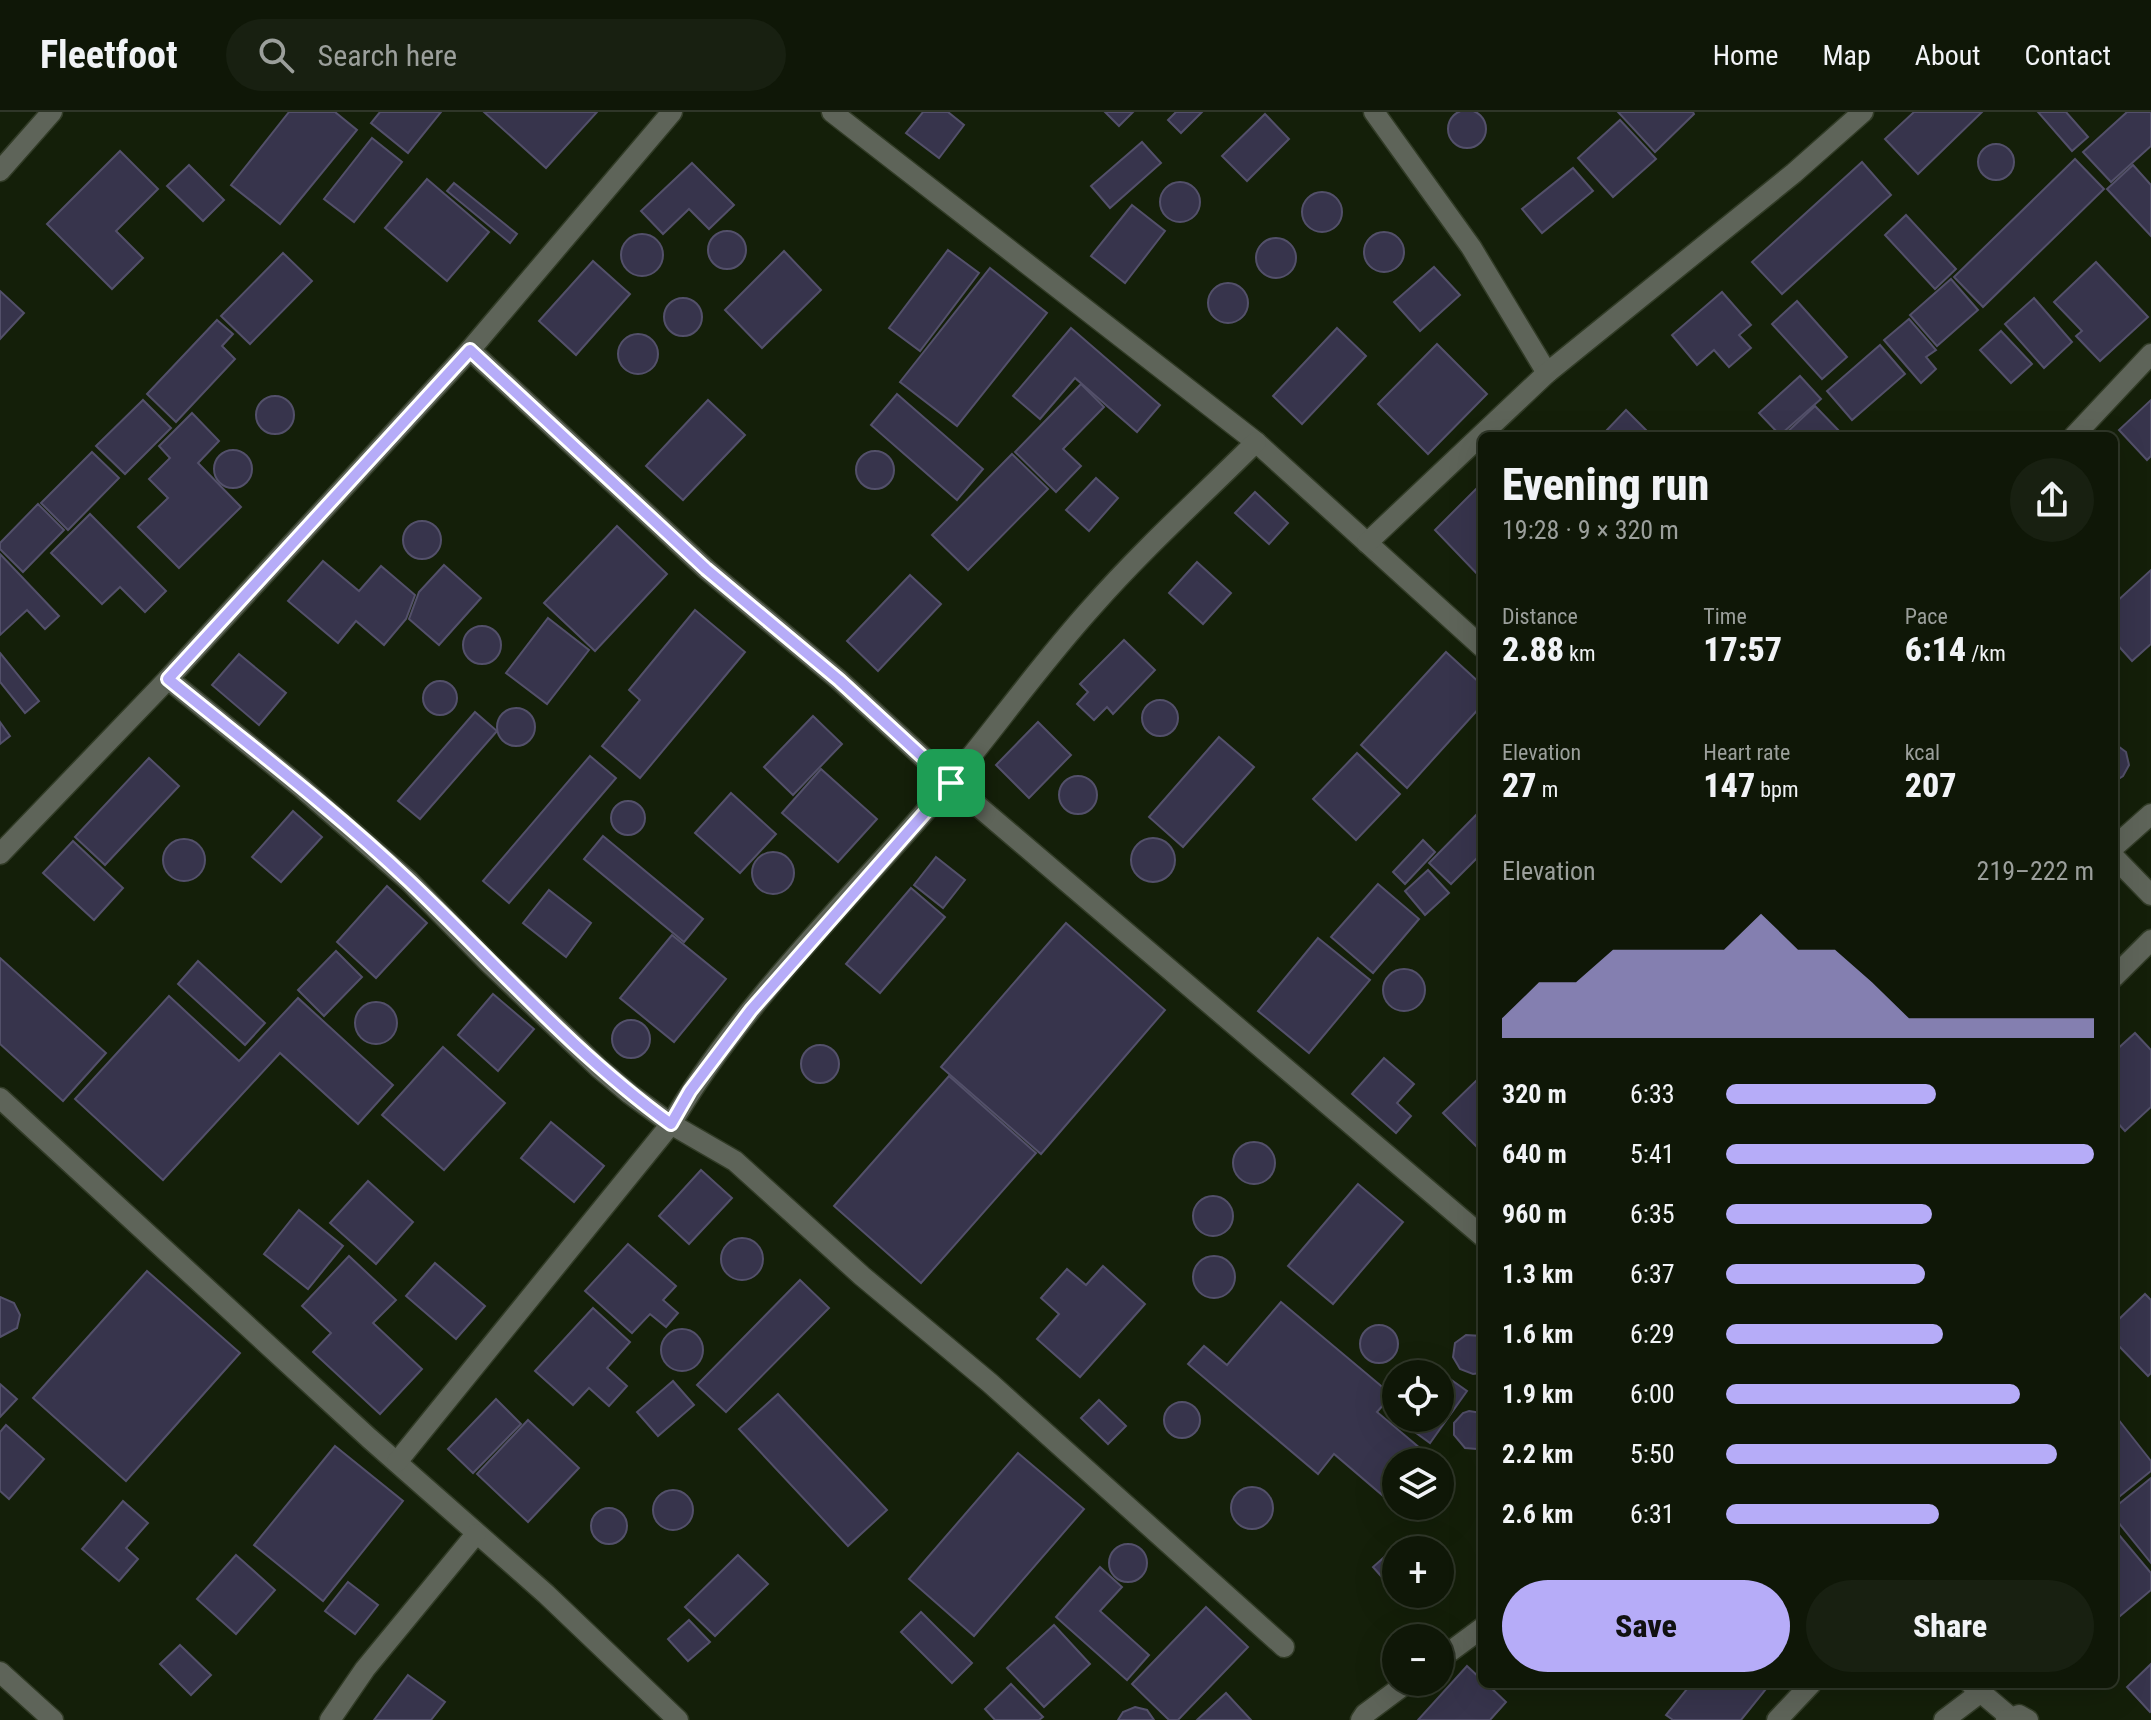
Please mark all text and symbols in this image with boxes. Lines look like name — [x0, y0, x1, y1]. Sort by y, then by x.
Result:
search box — [226, 19, 786, 91]
text: Fleetfoot — [40, 33, 178, 77]
icon: search — [254, 33, 298, 77]
text: Search here — [318, 38, 457, 73]
text: Home — [1713, 39, 1778, 72]
text: Map — [1822, 39, 1871, 72]
text: About — [1915, 39, 1981, 72]
text: Contact — [2025, 39, 2111, 72]
button: share — [2010, 458, 2094, 542]
text: Evening run — [1502, 459, 1709, 511]
text: 19:28 · 9 × 320 m — [1502, 515, 1679, 545]
text: Distance — [1502, 604, 1578, 629]
text: Time — [1703, 604, 1747, 629]
text: Pace — [1905, 604, 1948, 629]
text: 2.88 — [1502, 629, 1564, 669]
text: 17:57 — [1703, 629, 1782, 669]
text: 6:14 — [1905, 629, 1966, 669]
text: km — [1564, 641, 1595, 666]
text: /km — [1966, 641, 2006, 666]
text: Elevation — [1502, 740, 1581, 765]
text: Heart rate — [1703, 740, 1790, 765]
text: kcal — [1905, 740, 1940, 765]
pin — [917, 749, 985, 817]
icon: arrive — [929, 761, 973, 805]
text: 27 — [1502, 765, 1537, 805]
text: 147 — [1703, 765, 1755, 805]
text: 207 — [1905, 765, 1957, 805]
text: m — [1537, 777, 1558, 802]
text: bpm — [1755, 777, 1799, 802]
text: Elevation — [1502, 856, 1596, 886]
text: 219–222 m — [1977, 856, 2094, 886]
text: 320 m — [1502, 1079, 1567, 1109]
text: 6:33 — [1630, 1079, 1675, 1109]
text: 640 m — [1502, 1139, 1567, 1169]
text: 5:41 — [1630, 1139, 1675, 1169]
text: 960 m — [1502, 1199, 1567, 1229]
text: 6:35 — [1630, 1199, 1675, 1229]
text: 1.3 km — [1502, 1259, 1574, 1289]
text: 6:37 — [1630, 1259, 1675, 1289]
text: 1.6 km — [1502, 1319, 1574, 1349]
text: 6:29 — [1630, 1319, 1675, 1349]
map controls — [1382, 1360, 1454, 1696]
button: locate — [1382, 1360, 1454, 1432]
text: 1.9 km — [1502, 1379, 1574, 1409]
text: 6:00 — [1630, 1379, 1675, 1409]
text: 2.2 km — [1502, 1439, 1574, 1469]
text: 5:50 — [1630, 1439, 1675, 1469]
button: layers — [1382, 1448, 1454, 1520]
text: 2.6 km — [1502, 1499, 1574, 1529]
text: 6:31 — [1630, 1499, 1675, 1529]
button: + — [1382, 1536, 1454, 1608]
button: Save — [1502, 1580, 1790, 1672]
button: Share — [1806, 1580, 2094, 1672]
button: − — [1382, 1624, 1454, 1696]

